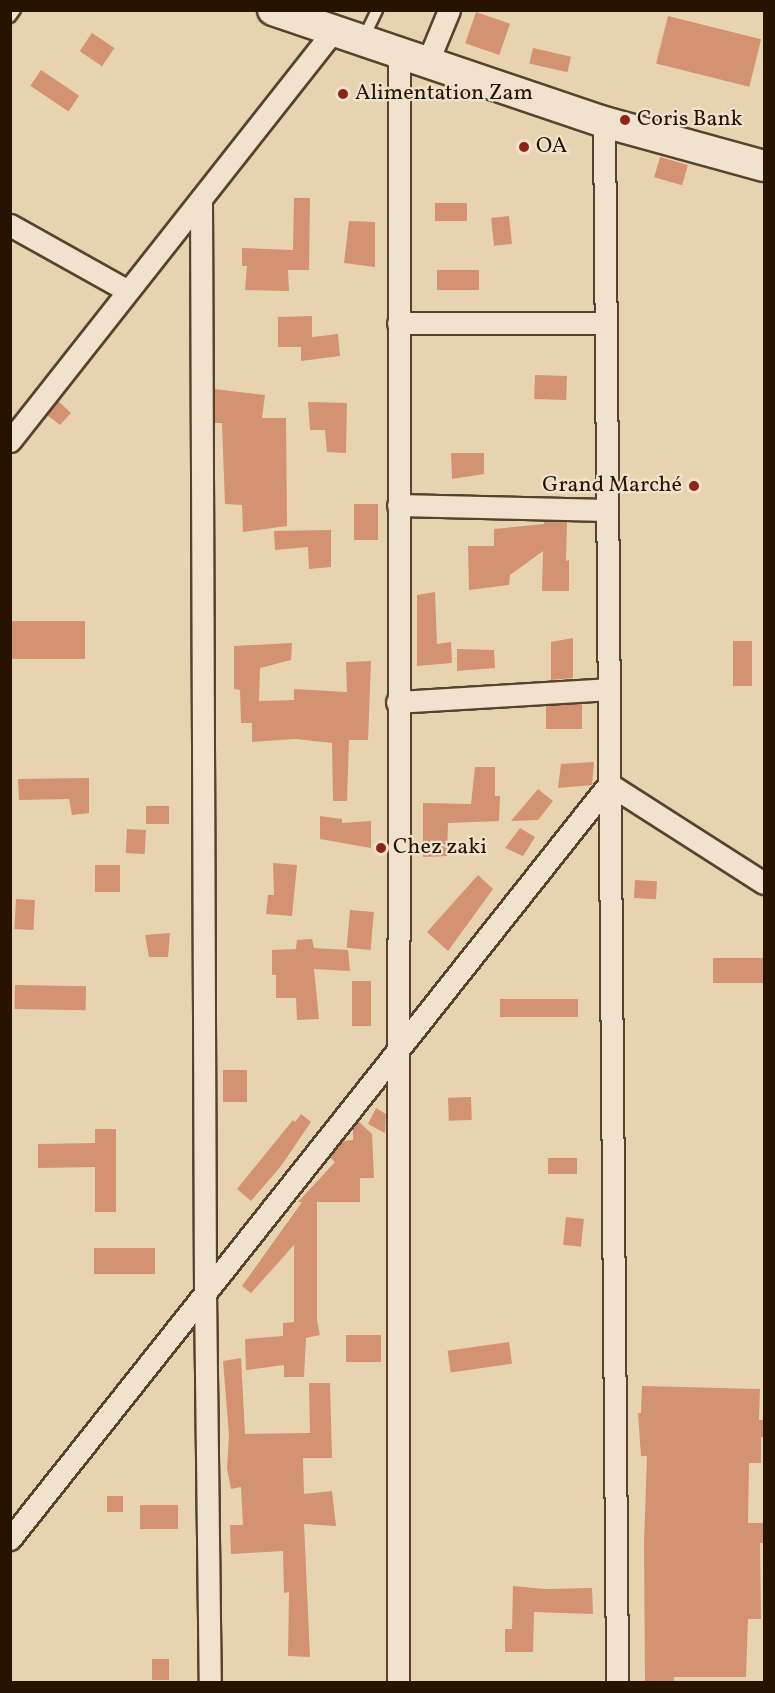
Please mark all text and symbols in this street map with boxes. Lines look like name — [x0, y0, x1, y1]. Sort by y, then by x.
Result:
place label: Alimentation Zam — [355, 81, 533, 107]
marker: Alimentation Zam — [336, 87, 350, 101]
place label: Coris Bank — [637, 107, 743, 133]
marker: Coris Bank — [618, 113, 632, 127]
place label: OA — [536, 134, 567, 160]
marker: OA — [517, 140, 531, 154]
place label: Grand Marché — [542, 473, 682, 499]
marker: Grand Marché — [687, 479, 701, 493]
place label: Chez zaki — [393, 835, 487, 861]
marker: Chez zaki — [374, 841, 388, 855]

